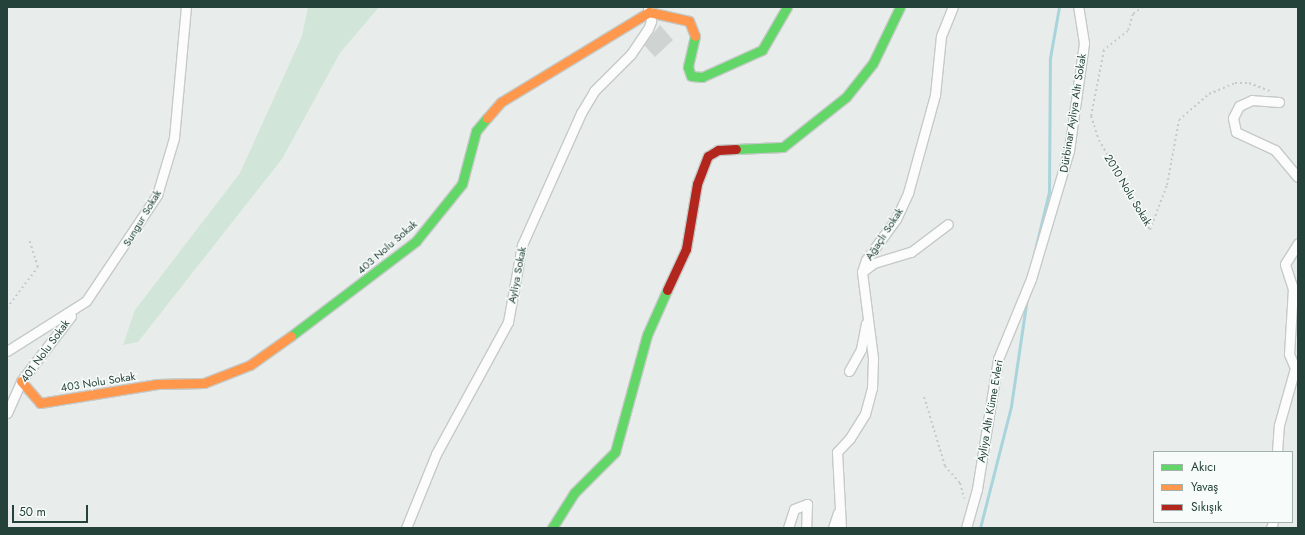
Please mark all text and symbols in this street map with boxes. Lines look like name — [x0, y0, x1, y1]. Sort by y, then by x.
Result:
street label: Dürbinar Ayliya Altı Sokak — [1057, 53, 1089, 173]
street label: 2010 Nolu Sokak — [1102, 152, 1154, 228]
street label: Sungur Sokak — [120, 187, 164, 249]
street label: Ağaçlı Sokak — [862, 205, 906, 263]
street label: 403 Nolu Sokak — [354, 217, 420, 277]
street label: Ayliya Sokak — [505, 246, 529, 304]
street label: 401 Nolu Sokak — [18, 317, 72, 385]
street label: Ayliya Altı Küme Evleri — [974, 359, 1006, 463]
street label: 403 Nolu Sokak — [60, 370, 136, 394]
legend — [1153, 451, 1293, 523]
text: Akıcı — [1191, 458, 1216, 476]
text: Yavaş — [1191, 478, 1218, 496]
scale bar — [14, 497, 90, 523]
text: Sıkışık — [1191, 498, 1222, 516]
text: 50 m — [19, 503, 46, 521]

